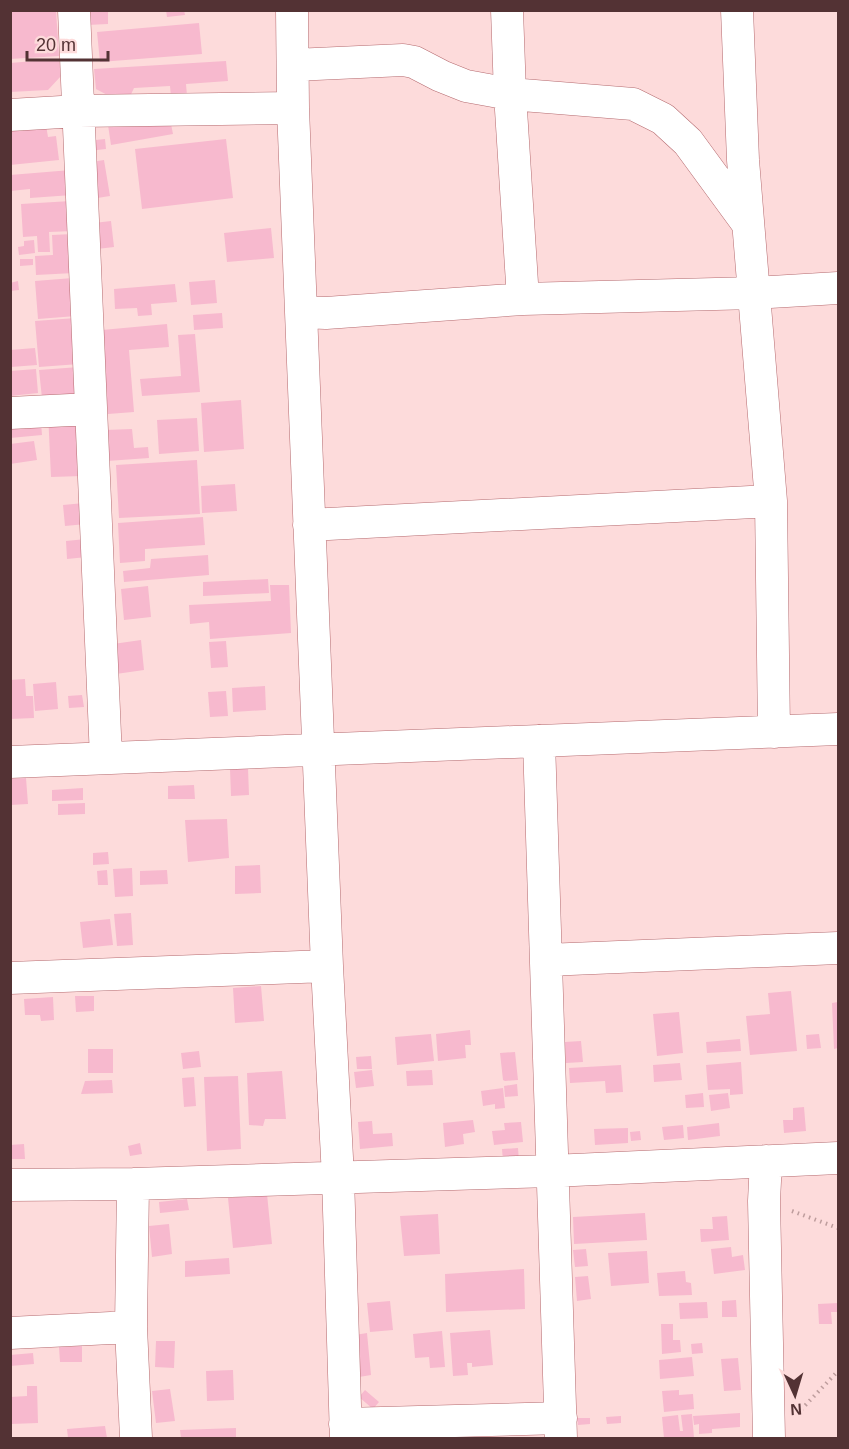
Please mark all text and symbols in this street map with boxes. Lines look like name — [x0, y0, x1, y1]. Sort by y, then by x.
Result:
scale bar — [27, 24, 108, 62]
text: 20 m — [36, 35, 76, 55]
north arrow — [765, 1365, 825, 1425]
text: N — [790, 1401, 802, 1418]

